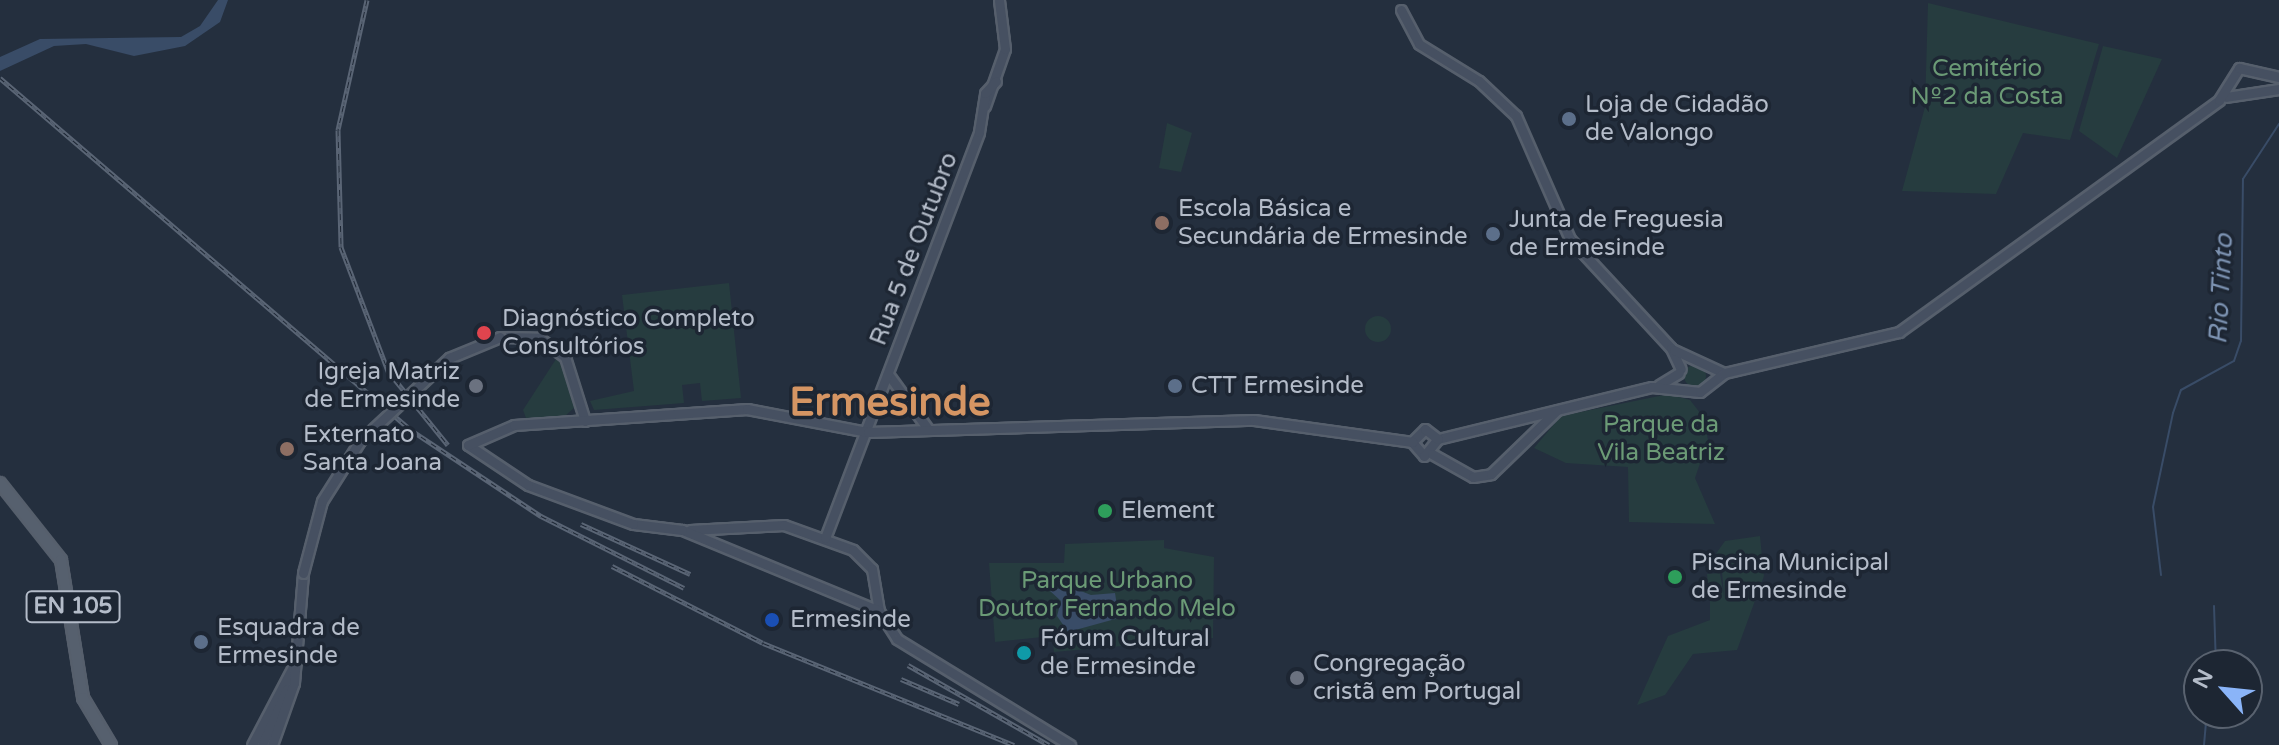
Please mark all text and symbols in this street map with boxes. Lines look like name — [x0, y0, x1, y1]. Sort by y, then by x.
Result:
park label: Cemitério Nº2 da Costa — [1911, 55, 2063, 111]
place label: Loja de Cidadão de Valongo — [1585, 91, 1769, 147]
marker: Loja de Cidadão de Valongo — [1560, 110, 1578, 128]
street label: Rua 5 de Outubro — [864, 149, 964, 349]
place label: Escola Básica e Secundária de Ermesinde — [1178, 195, 1468, 251]
place label: Junta de Freguesia de Ermesinde — [1509, 206, 1724, 262]
marker: Escola Básica e Secundária de Ermesinde — [1153, 214, 1171, 232]
marker: Junta de Freguesia de Ermesinde — [1484, 225, 1502, 243]
water label: Rio Tinto — [2203, 233, 2239, 345]
place label: Diagnóstico Completo Consultórios — [502, 305, 755, 361]
marker: Diagnóstico Completo Consultórios — [473, 322, 495, 344]
place label: Igreja Matriz de Ermesinde — [304, 358, 460, 414]
place label: CTT Ermesinde — [1191, 372, 1364, 400]
marker: Igreja Matriz de Ermesinde — [467, 377, 485, 395]
marker: CTT Ermesinde — [1166, 377, 1184, 395]
district label: Ermesinde — [789, 378, 991, 426]
park label: Parque da Vila Beatriz — [1597, 411, 1725, 467]
place label: Externato Santa Joana — [303, 421, 442, 477]
marker: Externato Santa Joana — [278, 440, 296, 458]
place label: Element — [1121, 497, 1215, 525]
marker: Element — [1096, 502, 1114, 520]
place label: Piscina Municipal de Ermesinde — [1691, 549, 1889, 605]
park label: Parque Urbano Doutor Fernando Melo — [978, 567, 1236, 623]
marker: Piscina Municipal de Ermesinde — [1666, 568, 1684, 586]
road number: EN 105 — [25, 589, 121, 625]
place label: Ermesinde — [790, 606, 911, 634]
marker: Ermesinde — [761, 609, 783, 631]
place label: Esquadra de Ermesinde — [217, 614, 360, 670]
place label: Fórum Cultural de Ermesinde — [1040, 625, 1210, 681]
marker: Esquadra de Ermesinde — [192, 633, 210, 651]
marker: Fórum Cultural de Ermesinde — [1015, 644, 1033, 662]
north arrow — [2183, 649, 2263, 729]
place label: Congregação cristã em Portugal — [1313, 650, 1521, 706]
text: N — [2188, 665, 2219, 693]
marker: Congregação cristã em Portugal — [1288, 669, 1306, 687]

